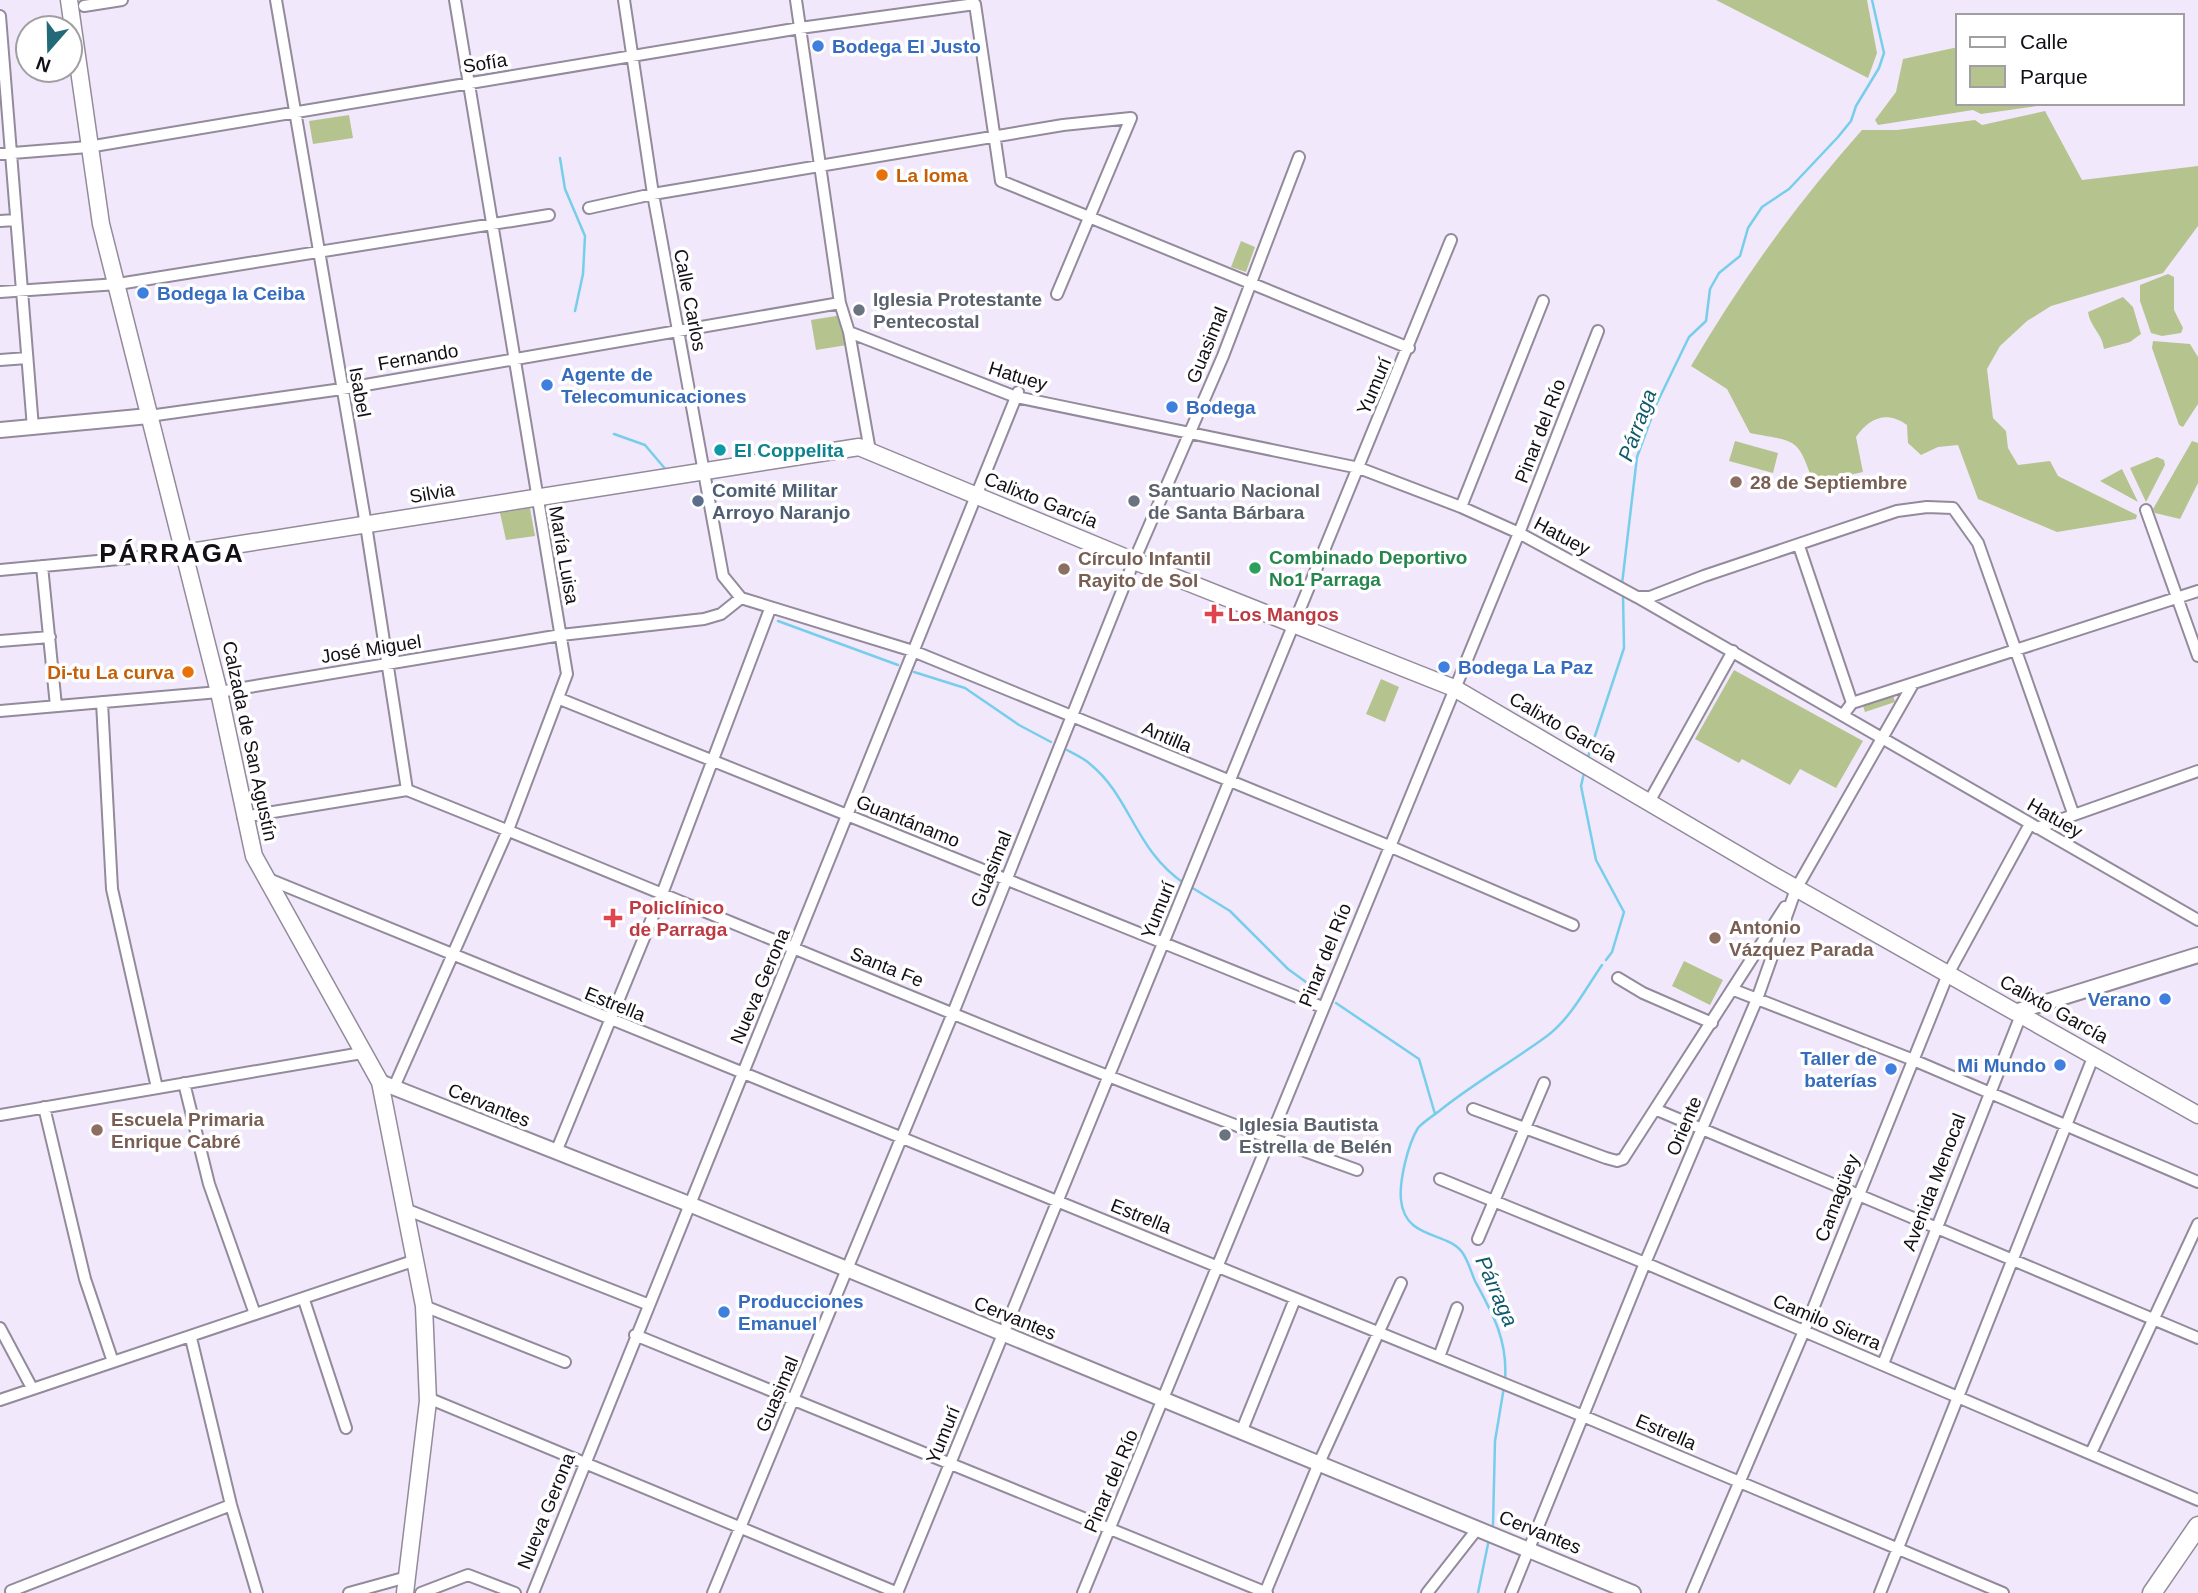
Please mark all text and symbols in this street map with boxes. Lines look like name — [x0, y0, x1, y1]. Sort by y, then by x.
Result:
north arrow — [14, 14, 84, 84]
legend — [1956, 14, 2184, 105]
text: Calle — [2020, 30, 2068, 53]
place label: Bodega El Justo — [832, 36, 981, 57]
marker: Bodega El Justo — [810, 38, 826, 54]
street label: Sofía — [461, 49, 509, 77]
text: N — [33, 52, 53, 77]
text: Parque — [2020, 65, 2088, 88]
place label: La loma — [896, 165, 968, 186]
marker: La loma — [874, 167, 890, 183]
street label: Calle Carlos — [670, 247, 710, 353]
place label: Bodega la Ceiba — [157, 283, 305, 304]
marker: Bodega la Ceiba — [135, 285, 151, 301]
place label: Iglesia Protestante Pentecostal — [873, 289, 1042, 332]
marker: Iglesia Protestante Pentecostal — [851, 302, 867, 318]
street label: Guasimal — [1182, 304, 1232, 386]
street label: Fernando — [376, 340, 460, 374]
street label: Yumurí — [1353, 354, 1396, 418]
street label: Hatuey — [986, 357, 1050, 395]
place label: Agente de Telecomunicaciones — [561, 364, 747, 407]
street label: Isabel — [345, 365, 375, 419]
street label: Pinar del Río — [1511, 376, 1569, 486]
marker: Agente de Telecomunicaciones — [539, 377, 555, 393]
water label: Párraga — [1613, 386, 1661, 464]
place label: Bodega — [1186, 397, 1256, 418]
marker: Bodega — [1164, 399, 1180, 415]
place label: El Coppelita — [734, 440, 844, 461]
marker: El Coppelita — [712, 442, 728, 458]
street label: Calixto García — [981, 468, 1101, 532]
place label: 28 de Septiembre — [1750, 472, 1907, 493]
marker: 28 de Septiembre — [1728, 474, 1744, 490]
street label: Silvia — [408, 479, 457, 507]
place label: Comité Militar Arroyo Naranjo — [712, 480, 850, 523]
place label: Santuario Nacional de Santa Bárbara — [1148, 480, 1320, 523]
marker: Comité Militar Arroyo Naranjo — [690, 493, 706, 509]
marker: Santuario Nacional de Santa Bárbara — [1126, 493, 1142, 509]
street label: María Luisa — [545, 504, 583, 606]
street label: Hatuey — [1530, 513, 1594, 560]
district label: PÁRRAGA — [99, 538, 245, 568]
place label: Combinado Deportivo No1 Parraga — [1269, 547, 1467, 590]
place label: Círculo Infantil Rayito de Sol — [1078, 548, 1211, 591]
marker: Combinado Deportivo No1 Parraga — [1247, 560, 1263, 576]
marker: Círculo Infantil Rayito de Sol — [1056, 561, 1072, 577]
place label: Los Mangos — [1228, 604, 1339, 625]
marker: Los Mangos — [1206, 606, 1222, 622]
street label: José Miguel — [319, 631, 423, 667]
street label: Calzada de San Agustín — [219, 639, 281, 843]
place label: Bodega La Paz — [1458, 657, 1593, 678]
marker: Bodega La Paz — [1436, 659, 1452, 675]
place label: Di-tu La curva — [47, 662, 174, 683]
marker: Di-tu La curva — [180, 664, 196, 680]
street label: Calixto García — [1506, 688, 1621, 766]
street label: Antilla — [1139, 717, 1195, 757]
street label: Guantánamo — [853, 791, 963, 851]
street label: Hatuey — [2024, 794, 2087, 842]
street label: Guasimal — [966, 828, 1016, 910]
street label: Yumurí — [1137, 877, 1179, 942]
place label: Policlínico de Parraga — [629, 897, 728, 940]
street label: Pinar del Río — [1295, 900, 1355, 1010]
marker: Policlínico de Parraga — [603, 908, 623, 928]
place label: Antonio Vázquez Parada — [1729, 917, 1874, 960]
street label: Nueva Gerona — [726, 925, 794, 1047]
marker: Antonio Vázquez Parada — [1707, 930, 1723, 946]
street label: Santa Fe — [847, 943, 927, 991]
street label: Calixto García — [1996, 971, 2112, 1048]
street label: Estrella — [582, 982, 649, 1026]
place label: Verano — [2088, 989, 2151, 1010]
marker: Verano — [2157, 991, 2173, 1007]
place label: Taller de baterías — [1800, 1048, 1877, 1091]
place label: Mi Mundo — [1957, 1055, 2046, 1076]
marker: Mi Mundo — [2052, 1057, 2068, 1073]
marker: Taller de baterías — [1883, 1061, 1899, 1077]
street label: Cervantes — [445, 1079, 533, 1131]
street label: Oriente — [1662, 1093, 1706, 1159]
place label: Escuela Primaria Enrique Cabré — [111, 1109, 265, 1152]
street label: Avenida Menocal — [1898, 1110, 1970, 1254]
place label: Iglesia Bautista Estrella de Belén — [1239, 1114, 1392, 1157]
marker: Escuela Primaria Enrique Cabré — [89, 1122, 105, 1138]
marker: Iglesia Bautista Estrella de Belén — [1217, 1127, 1233, 1143]
street label: Camagüey — [1811, 1151, 1863, 1245]
street label: Estrella — [1108, 1194, 1175, 1238]
water label: Párraga — [1471, 1252, 1523, 1330]
street label: Camilo Sierra — [1770, 1290, 1884, 1354]
place label: Producciones Emanuel — [738, 1291, 864, 1334]
street label: Cervantes — [971, 1292, 1059, 1344]
marker: Producciones Emanuel — [716, 1304, 732, 1320]
street label: Guasimal — [752, 1353, 802, 1435]
street label: Yumurí — [922, 1402, 964, 1467]
street label: Estrella — [1633, 1410, 1700, 1454]
street label: Pinar del Río — [1080, 1426, 1142, 1536]
street label: Nueva Gerona — [513, 1449, 579, 1572]
street label: Cervantes — [1496, 1506, 1584, 1558]

